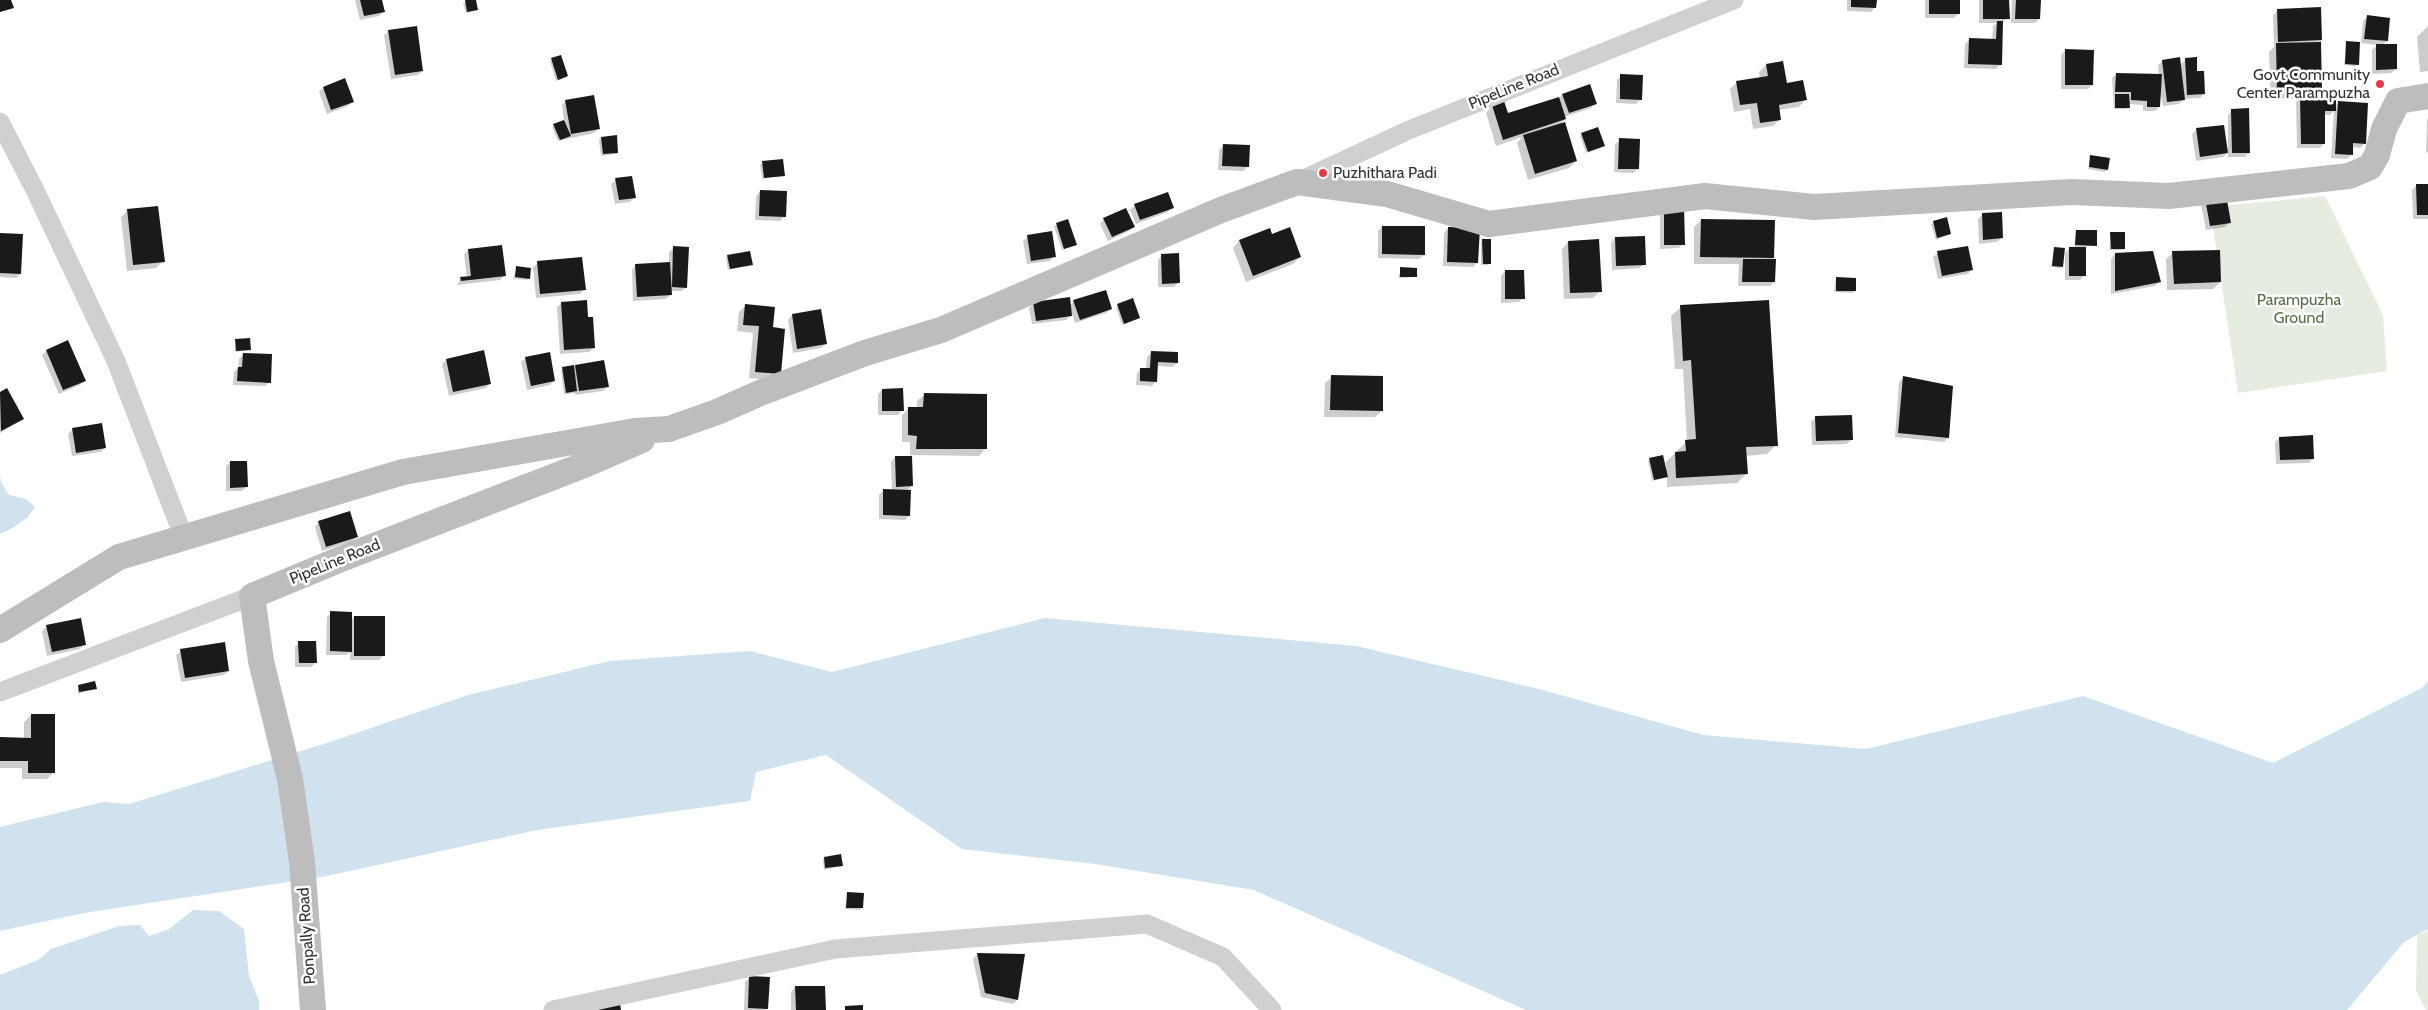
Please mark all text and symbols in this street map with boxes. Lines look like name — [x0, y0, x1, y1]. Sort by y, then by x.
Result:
street label: PipeLine Road — [1466, 60, 1562, 114]
place label: Govt Community Center Parampuzha — [2237, 65, 2370, 103]
marker: Govt Community Center Parampuzha — [2374, 78, 2386, 90]
place label: Puzhithara Padi — [1333, 163, 1437, 183]
marker: Puzhithara Padi — [1317, 167, 1329, 179]
park label: Parampuzha Ground — [2257, 290, 2341, 328]
street label: PipeLine Road — [287, 535, 383, 589]
street label: Ponpally Road — [294, 887, 320, 985]

